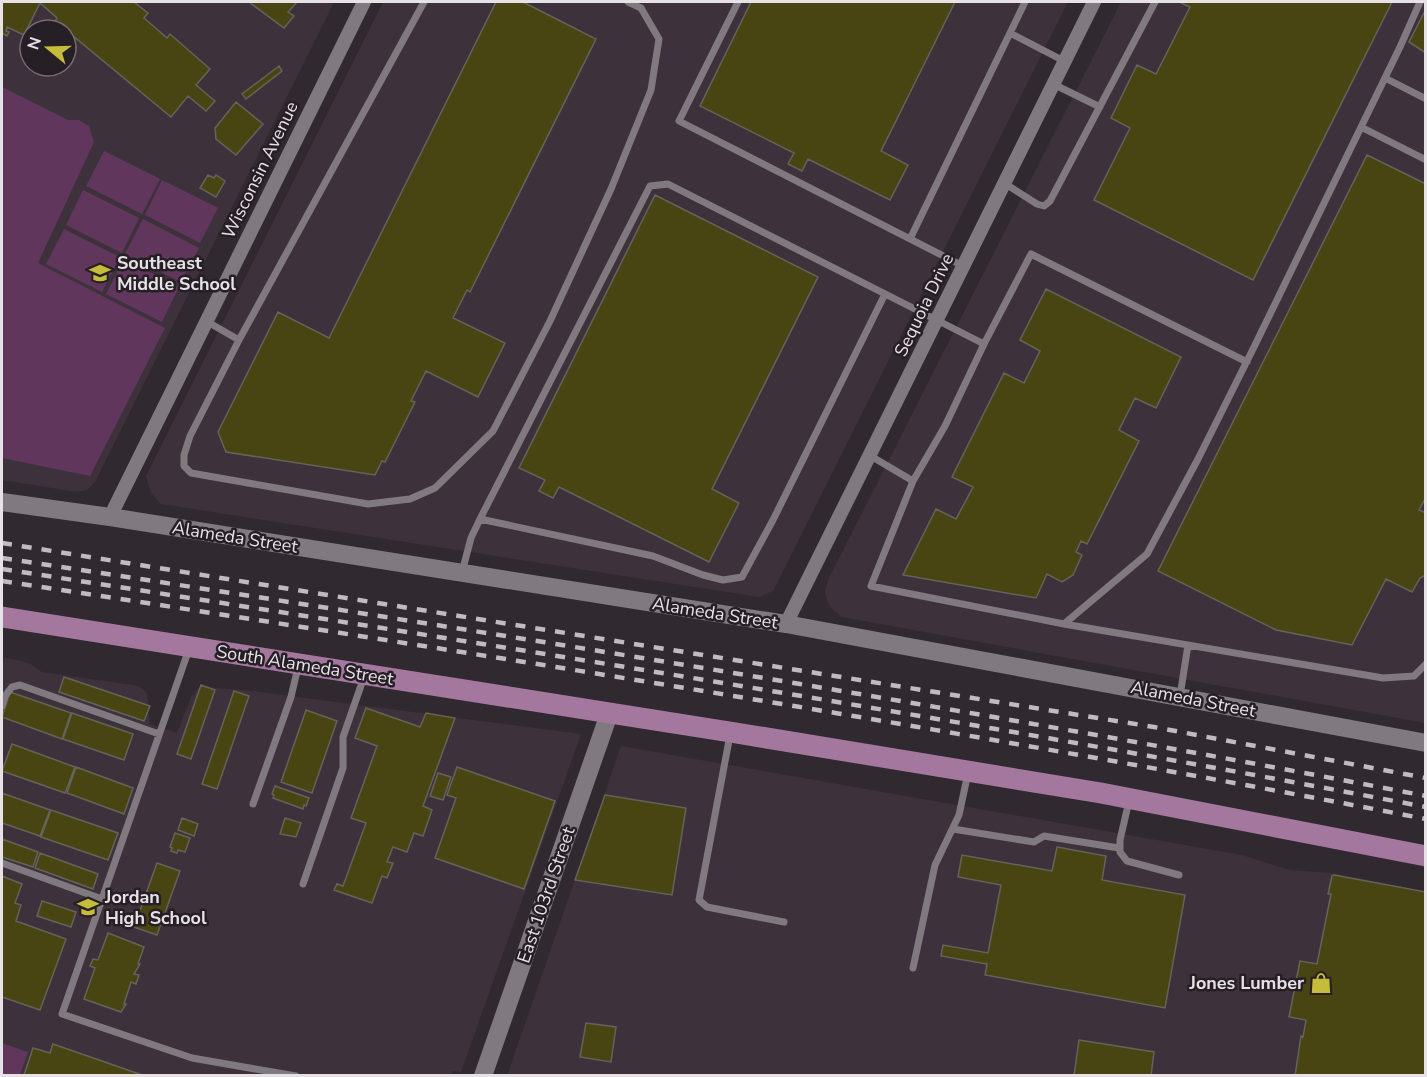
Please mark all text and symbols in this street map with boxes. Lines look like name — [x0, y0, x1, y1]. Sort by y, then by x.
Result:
north arrow — [18, 18, 78, 78]
text: N — [22, 34, 47, 53]
street label: Wisconsin Avenue — [216, 97, 304, 243]
street label: Sequoia Drive — [889, 249, 959, 361]
place label: Southeast Middle School — [117, 251, 236, 296]
school or university icon: Southeast Middle School — [88, 261, 112, 285]
street label: Alameda Street — [171, 515, 300, 559]
street label: Alameda Street — [651, 591, 780, 635]
street label: South Alameda Street — [215, 639, 396, 691]
street label: Alameda Street — [1128, 675, 1258, 723]
street label: East 103rd Street — [511, 823, 581, 966]
place label: Jordan High School — [104, 885, 207, 930]
school or university icon: Jordan High School — [76, 895, 100, 919]
place label: Jones Lumber — [1189, 971, 1304, 995]
shop icon: Jones Lumber — [1309, 971, 1333, 995]

